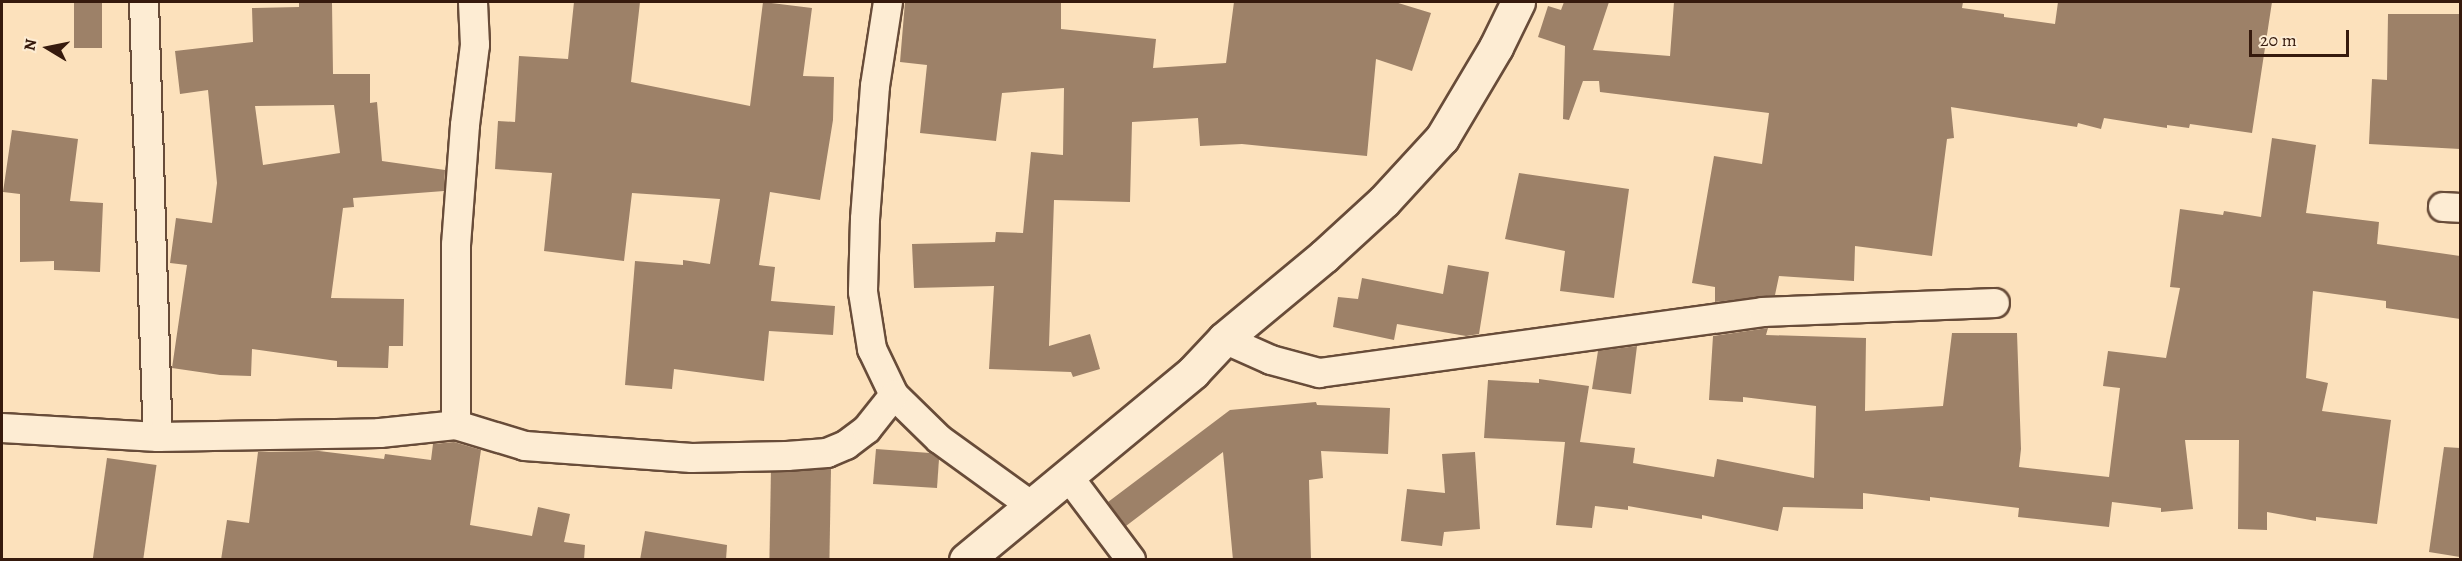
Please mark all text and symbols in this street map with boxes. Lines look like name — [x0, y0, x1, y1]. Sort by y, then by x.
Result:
north arrow — [18, 18, 78, 78]
scale bar — [2252, 18, 2352, 56]
text: 20 m — [2260, 28, 2297, 52]
text: N — [18, 37, 42, 53]

